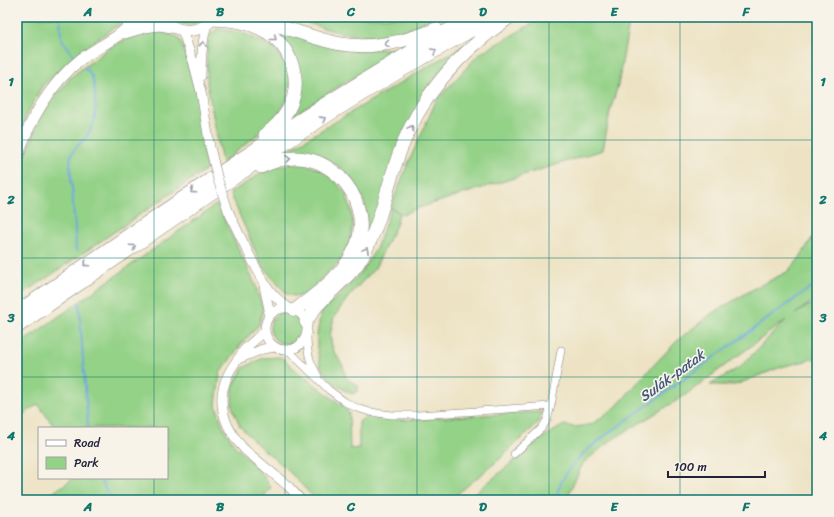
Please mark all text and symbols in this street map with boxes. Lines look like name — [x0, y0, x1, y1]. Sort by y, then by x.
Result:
text: A — [83, 0, 92, 23]
text: B — [216, 0, 225, 23]
text: C — [346, 0, 356, 23]
text: D — [479, 0, 487, 23]
text: E — [610, 0, 619, 23]
text: F — [741, 0, 750, 23]
one-way arrow — [270, 34, 277, 41]
one-way arrow — [384, 39, 390, 48]
one-way arrow — [198, 40, 207, 47]
one-way arrow — [430, 49, 438, 56]
text: 1 — [8, 70, 14, 93]
text: 1 — [820, 70, 826, 93]
one-way arrow — [319, 116, 326, 123]
one-way arrow — [406, 125, 413, 132]
one-way arrow — [285, 154, 292, 163]
one-way arrow — [191, 186, 198, 193]
text: 2 — [6, 188, 15, 211]
text: 2 — [818, 188, 827, 211]
one-way arrow — [129, 245, 136, 252]
one-way arrow — [362, 246, 369, 254]
one-way arrow — [83, 260, 90, 267]
text: 3 — [6, 306, 15, 329]
text: 3 — [818, 306, 827, 329]
water label: Sulák-patak — [634, 343, 711, 409]
text: 4 — [6, 424, 16, 447]
text: 4 — [818, 424, 828, 447]
legend — [38, 427, 168, 479]
text: Road — [74, 432, 101, 454]
text: Park — [74, 452, 99, 474]
scale bar — [668, 453, 765, 479]
text: 100 m — [674, 456, 707, 478]
text: A — [83, 495, 92, 517]
text: B — [216, 495, 225, 517]
text: C — [346, 495, 356, 517]
text: D — [479, 495, 487, 517]
text: E — [610, 495, 619, 517]
text: F — [741, 495, 750, 517]

